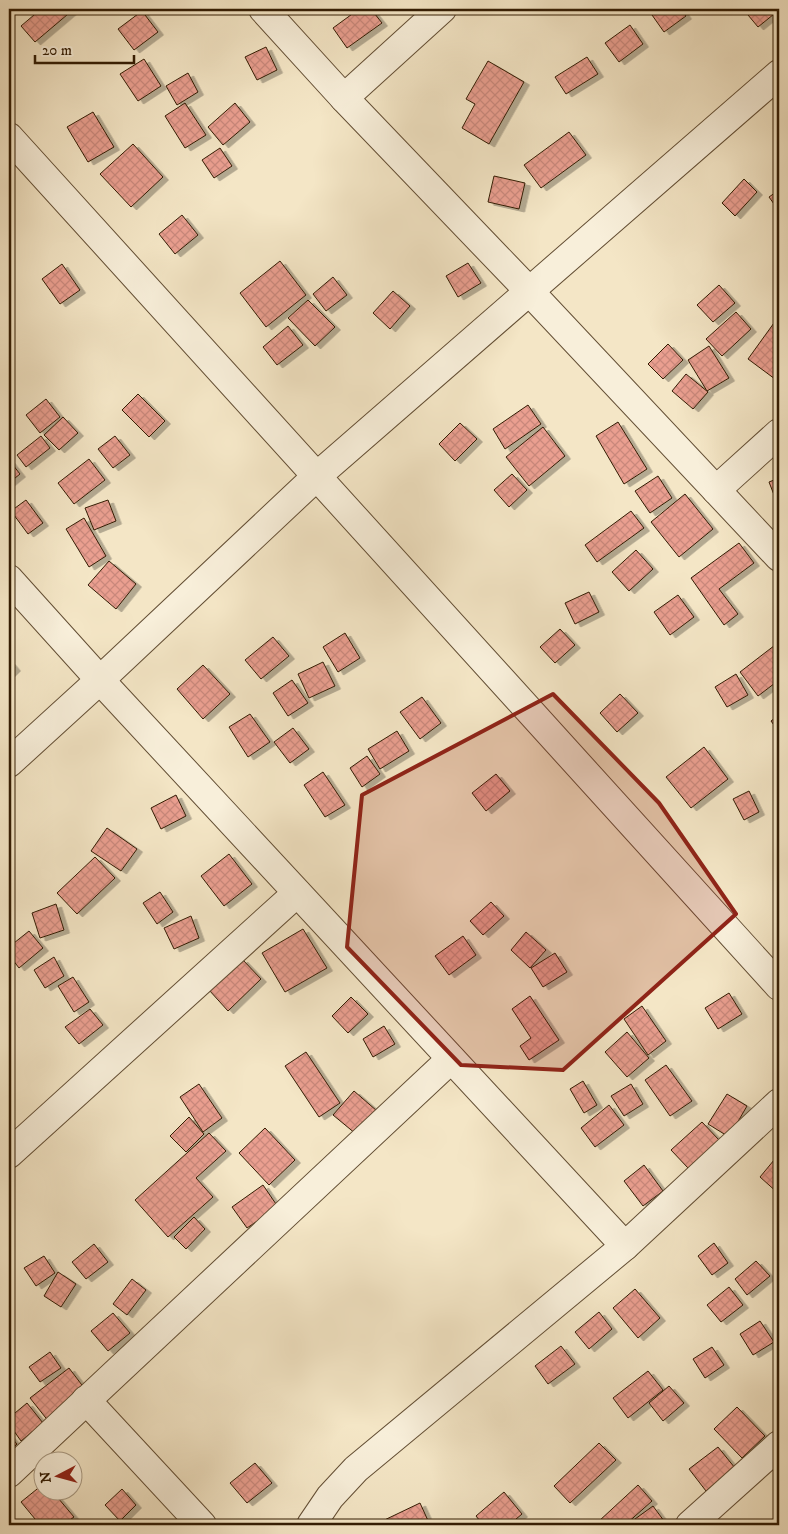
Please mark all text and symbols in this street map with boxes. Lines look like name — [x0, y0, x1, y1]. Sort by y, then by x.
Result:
scale bar — [35, 32, 134, 64]
text: 20 m — [42, 41, 72, 60]
north arrow — [32, 1452, 82, 1502]
text: N — [36, 1470, 56, 1484]

